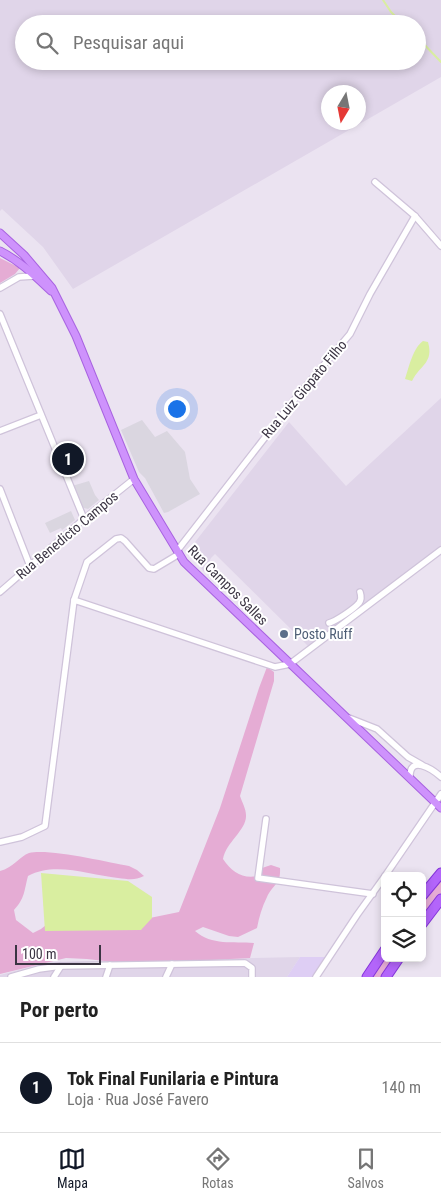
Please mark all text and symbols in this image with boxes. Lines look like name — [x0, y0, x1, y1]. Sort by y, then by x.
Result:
search box — [15, 15, 426, 70]
icon: search — [33, 29, 61, 57]
text: Pesquisar aqui — [73, 31, 184, 54]
north arrow — [321, 85, 366, 130]
street label: Rua Luiz Giopato Filho — [258, 337, 350, 441]
your location — [164, 396, 190, 422]
pin: 1 — [52, 440, 84, 478]
street label: Rua Benedicto Campos — [13, 488, 121, 582]
street label: Rua Campos Salles — [185, 542, 271, 628]
place label: Posto Ruff — [294, 626, 353, 642]
marker: Posto Ruff — [278, 628, 290, 640]
map controls — [381, 872, 426, 962]
button: locate — [381, 872, 426, 917]
button: layers — [381, 917, 426, 962]
scale bar — [15, 942, 101, 965]
text: 100 m — [22, 946, 57, 962]
text: Por perto — [20, 998, 99, 1022]
text: Tok Final Funilaria e Pintura — [67, 1067, 279, 1090]
text: 1 — [32, 1078, 40, 1097]
text: 140 m — [382, 1078, 421, 1097]
text: Loja · Rua José Favero — [67, 1090, 209, 1109]
tab: Mapa — [57, 1145, 88, 1191]
tab: Rotas — [202, 1145, 234, 1191]
tab: Salvos — [348, 1145, 384, 1191]

